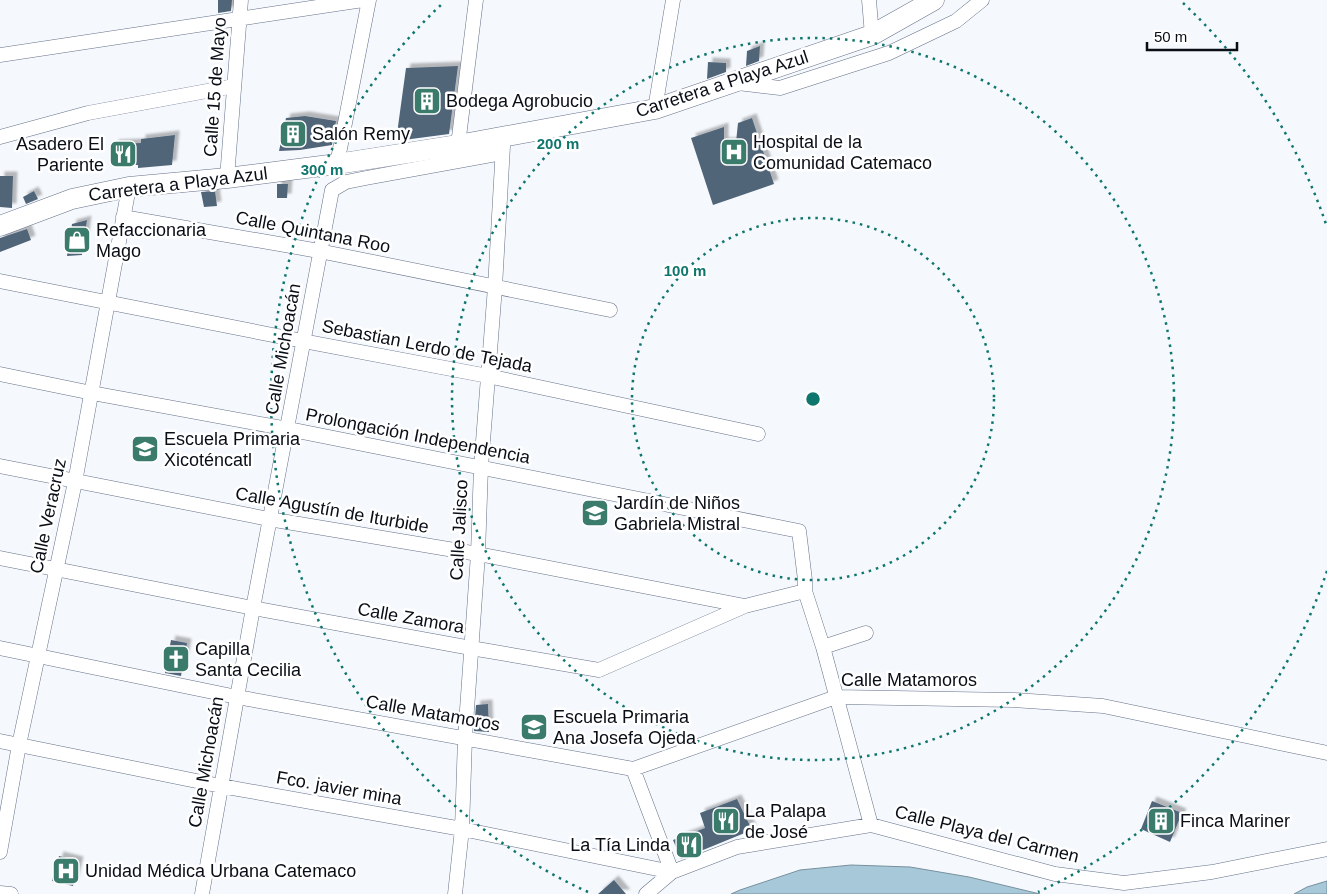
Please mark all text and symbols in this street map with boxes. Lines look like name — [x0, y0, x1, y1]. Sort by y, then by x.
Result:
street label: Calle 15 de Mayo — [200, 16, 230, 158]
scale bar — [1147, 20, 1237, 52]
text: 50 m — [1154, 28, 1187, 45]
street label: Carretera a Playa Azul — [633, 47, 811, 121]
building icon: Bodega Agrobucio — [412, 86, 442, 116]
place label: Bodega Agrobucio — [446, 91, 593, 111]
building icon: Salón Remy — [278, 119, 308, 149]
place label: Salón Remy — [312, 124, 410, 144]
place label: Hospital de la Comunidad Catemaco — [753, 132, 932, 173]
place label: Asadero El Pariente — [16, 134, 104, 175]
text: 200 m — [537, 135, 579, 152]
hospital icon: Hospital de la Comunidad Catemaco — [719, 137, 749, 167]
restaurant icon: Asadero El Pariente — [108, 139, 138, 169]
text: 300 m — [301, 161, 343, 178]
street label: Carretera a Playa Azul — [87, 163, 269, 205]
street label: Calle Quintana Roo — [234, 207, 392, 257]
place label: Refaccionaria Mago — [96, 220, 207, 261]
shop icon: Refaccionaria Mago — [62, 225, 92, 255]
text: 100 m — [664, 262, 706, 279]
street label: Calle Michoacán — [262, 282, 304, 416]
street label: Sebastian Lerdo de Tejada — [320, 316, 535, 376]
centre of rings — [804, 390, 822, 408]
street label: Prolongación Independencia — [304, 404, 533, 468]
place label: Escuela Primaria Xicoténcatl — [164, 429, 301, 470]
school or university icon: Escuela Primaria Xicoténcatl — [130, 434, 160, 464]
street label: Calle Veracruz — [26, 457, 70, 575]
street label: Calle Jalisco — [446, 479, 472, 581]
street label: Calle Agustín de Iturbide — [234, 483, 430, 537]
place label: Jardín de Niños Gabriela Mistral — [614, 493, 740, 534]
school or university icon: Jardín de Niños Gabriela Mistral — [580, 498, 610, 528]
street label: Calle Zamora — [356, 599, 467, 637]
place label: Capilla Santa Cecilia — [195, 639, 302, 680]
church icon: Capilla Santa Cecilia — [161, 644, 191, 674]
street label: Calle Matamoros — [841, 670, 977, 690]
street label: Calle Matamoros — [364, 691, 502, 735]
street label: Calle Michoacán — [185, 695, 227, 829]
place label: Escuela Primaria Ana Josefa Ojeda — [553, 707, 697, 748]
school or university icon: Escuela Primaria Ana Josefa Ojeda — [519, 712, 549, 742]
street label: Fco. javier mina — [275, 767, 404, 809]
place label: La Palapa de José — [745, 801, 827, 842]
street label: Calle Playa del Carmen — [893, 801, 1081, 867]
restaurant icon: La Palapa de José — [711, 806, 741, 836]
building icon: Finca Mariner — [1146, 806, 1176, 836]
place label: Finca Mariner — [1180, 811, 1290, 831]
restaurant icon: La Tía Linda — [674, 830, 704, 860]
place label: La Tía Linda — [570, 835, 671, 855]
hospital icon: Unidad Médica Urbana Catemaco — [51, 856, 81, 886]
place label: Unidad Médica Urbana Catemaco — [85, 861, 356, 881]

